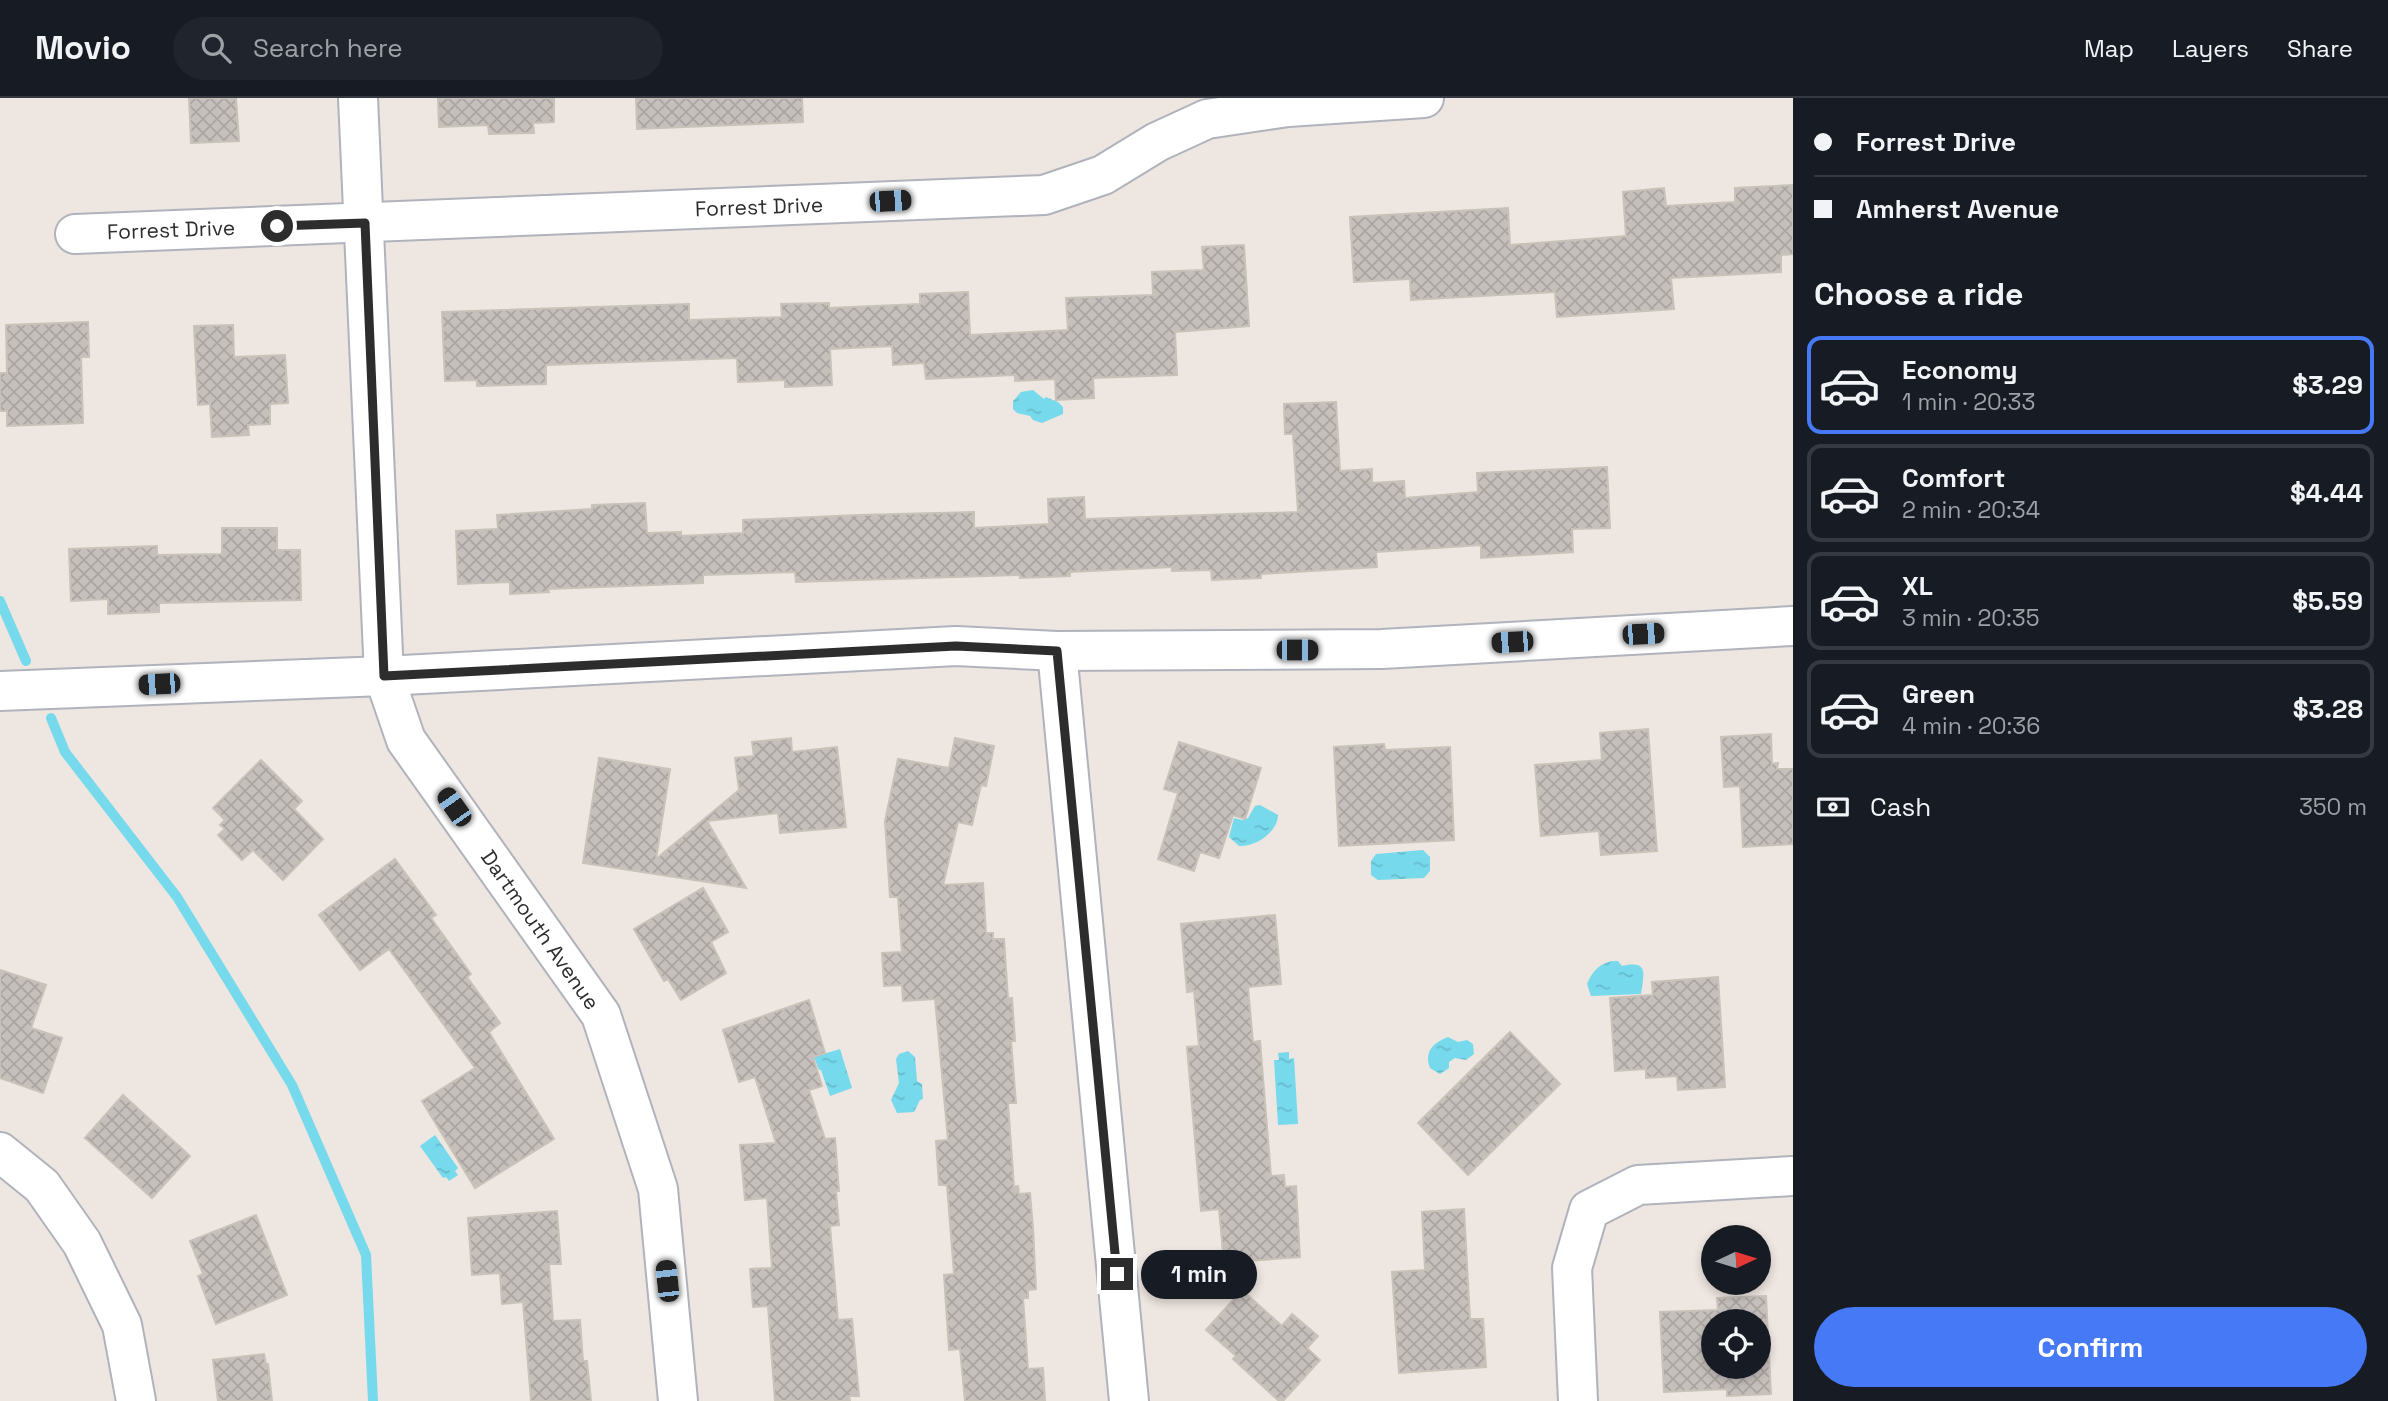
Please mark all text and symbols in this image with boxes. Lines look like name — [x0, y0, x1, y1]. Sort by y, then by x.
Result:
search box — [173, 17, 663, 80]
text: Movio — [35, 27, 131, 69]
icon: search — [197, 29, 235, 67]
text: Search here — [253, 31, 403, 65]
text: Map — [2084, 33, 2134, 64]
text: Layers — [2172, 33, 2249, 64]
text: Share — [2287, 33, 2353, 64]
text: Forrest Drive — [1856, 125, 2016, 159]
car — [869, 189, 912, 213]
street label: Forrest Drive — [694, 191, 824, 222]
text: Amherst Avenue — [1856, 192, 2059, 226]
route start — [261, 210, 293, 242]
street label: Forrest Drive — [106, 214, 236, 245]
text: Choose a ride — [1814, 274, 2024, 314]
text: Economy — [1902, 353, 2018, 387]
icon: car — [1818, 354, 1881, 417]
text: $3.29 — [2292, 368, 2363, 402]
text: 1 min · 20:33 — [1902, 387, 2035, 417]
text: Comfort — [1902, 461, 2005, 495]
icon: car — [1818, 462, 1881, 525]
text: $4.44 — [2290, 476, 2363, 510]
text: 2 min · 20:34 — [1902, 495, 2040, 525]
text: XL — [1902, 569, 1933, 603]
icon: car — [1818, 570, 1881, 633]
text: $5.59 — [2292, 584, 2363, 618]
text: 3 min · 20:35 — [1902, 603, 2040, 633]
car — [1622, 622, 1665, 646]
car — [1491, 630, 1534, 654]
car — [1277, 640, 1319, 661]
car — [138, 672, 181, 696]
text: Green — [1902, 677, 1975, 711]
icon: car — [1818, 678, 1881, 741]
text: $3.28 — [2293, 692, 2363, 726]
text: 4 min · 20:36 — [1902, 711, 2040, 741]
car — [434, 784, 475, 830]
icon: cash — [1814, 788, 1852, 826]
text: Cash — [1870, 790, 1931, 824]
text: 350 m — [2299, 792, 2367, 822]
street label: Dartmouth Avenue — [475, 844, 606, 1015]
north arrow — [1701, 1225, 1771, 1295]
map controls — [1701, 1225, 1771, 1379]
callout: 1 min — [1142, 1250, 1257, 1298]
route end — [1101, 1258, 1133, 1290]
car — [655, 1259, 680, 1303]
text: 1 min — [1171, 1259, 1227, 1289]
button: Confirm — [1814, 1307, 2367, 1387]
button: locate — [1701, 1309, 1771, 1379]

